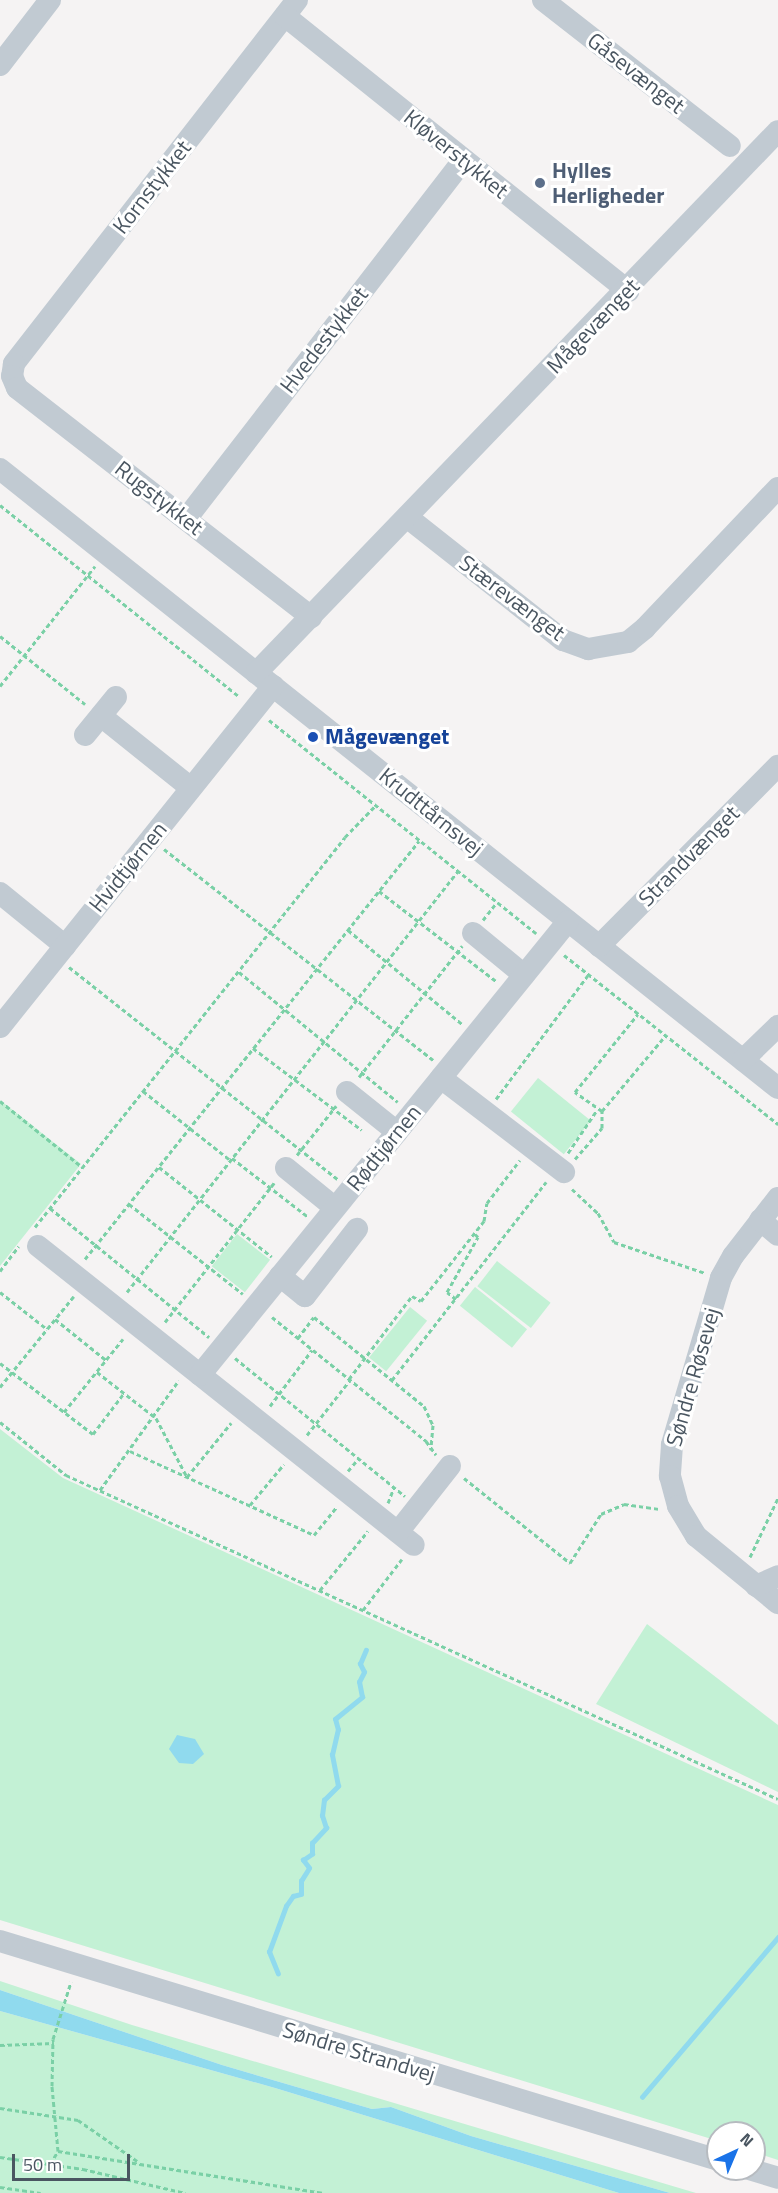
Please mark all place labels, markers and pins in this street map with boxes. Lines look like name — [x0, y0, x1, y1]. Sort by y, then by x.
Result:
place label: Hylles Herligheder — [552, 157, 664, 208]
marker: Hylles Herligheder — [533, 176, 547, 190]
place label: Mågevænget — [325, 724, 449, 750]
marker: Mågevænget — [306, 730, 320, 744]

